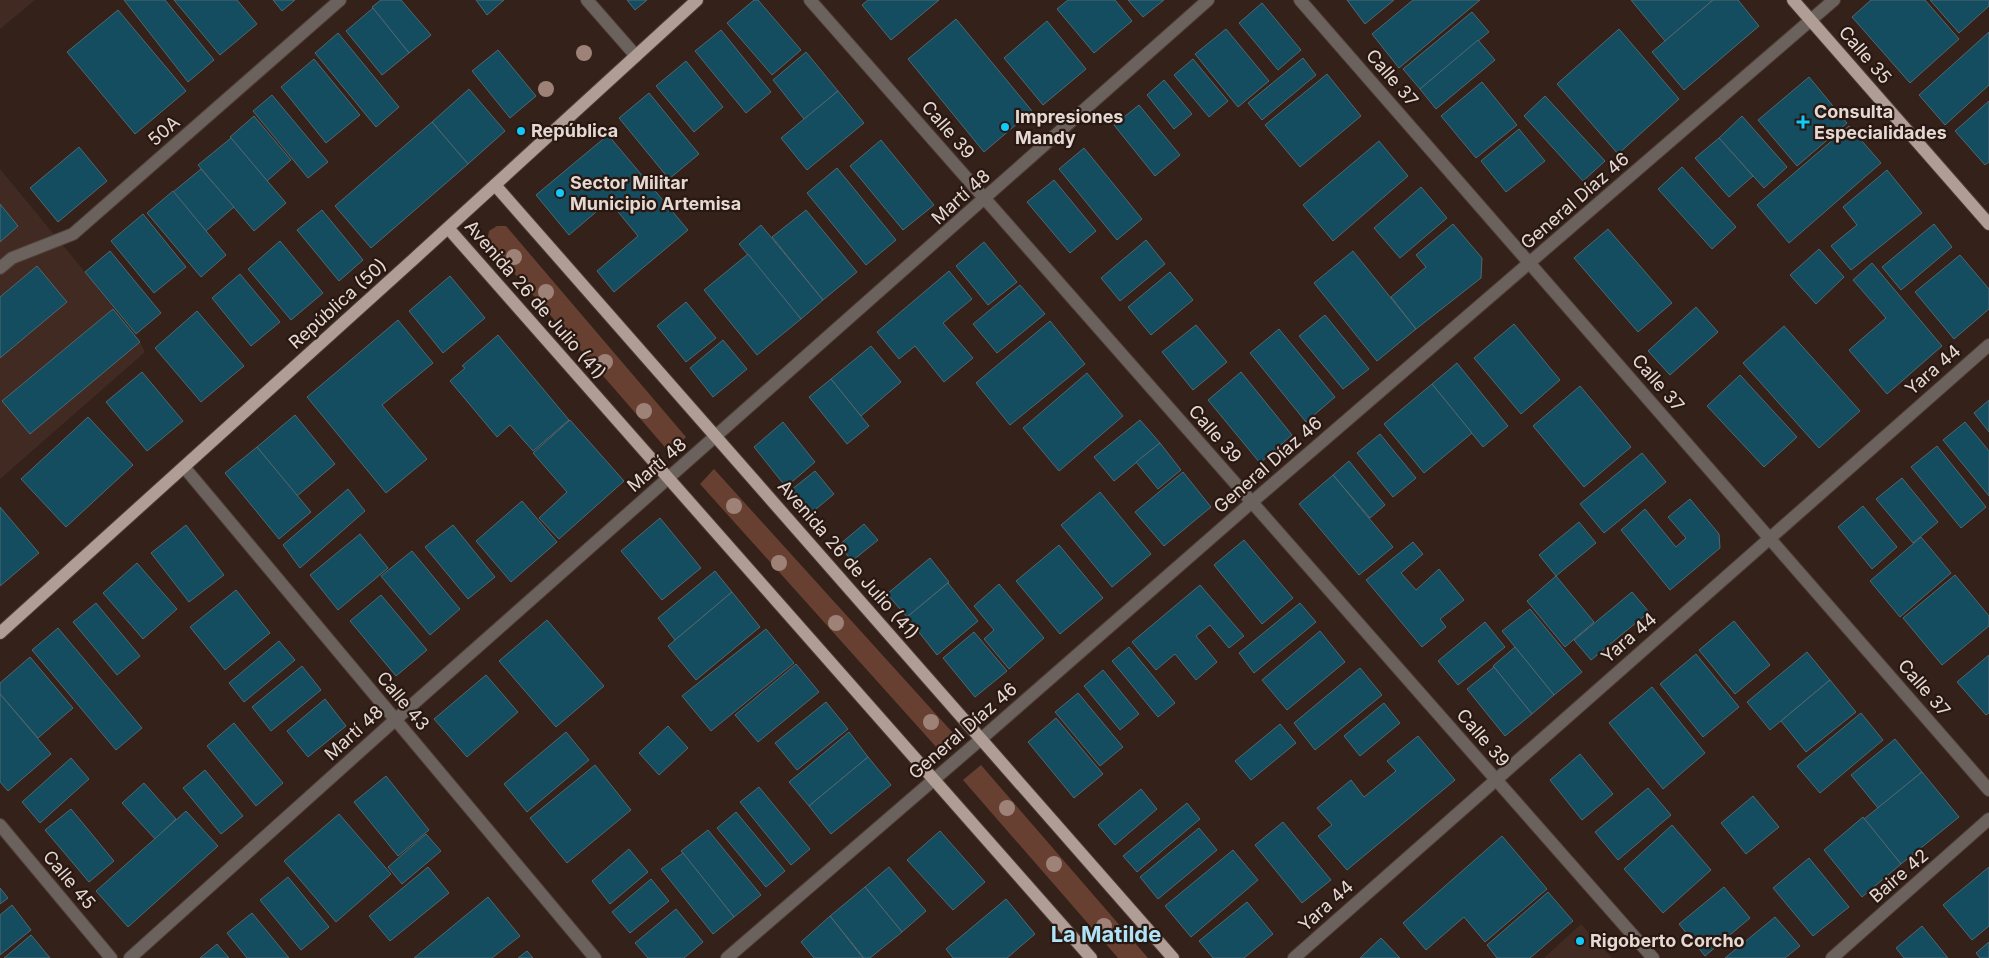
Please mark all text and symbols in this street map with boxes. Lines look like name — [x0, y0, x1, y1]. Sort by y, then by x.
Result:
street label: Calle 35 — [1835, 22, 1896, 88]
street label: Calle 37 — [1362, 45, 1423, 111]
street label: Calle 39 — [918, 96, 979, 163]
place label: Consulta Especialidades — [1814, 101, 1947, 143]
place label: Impresiones Mandy — [1015, 106, 1123, 148]
street label: 50A — [144, 111, 184, 150]
marker: Consulta Especialidades — [1796, 115, 1810, 129]
place label: República — [531, 120, 618, 141]
marker: Impresiones Mandy — [999, 121, 1011, 133]
marker: República — [515, 125, 527, 137]
street label: General Díaz 46 — [1516, 148, 1633, 253]
street label: Martí 48 — [927, 165, 994, 228]
place label: Sector Militar Municipio Artemisa — [570, 172, 741, 214]
marker: Sector Militar Municipio Artemisa — [554, 187, 566, 199]
street label: Avenida 26 de Julio (41) — [461, 216, 610, 383]
street label: República (50) — [284, 254, 391, 353]
street label: Yara 44 — [1901, 340, 1965, 399]
street label: Calle 37 — [1628, 350, 1689, 416]
street label: Calle 39 — [1185, 400, 1246, 467]
street label: General Díaz 46 — [1209, 412, 1326, 517]
street label: Martí 48 — [623, 433, 691, 496]
street label: Avenida 26 de Julio (41) — [774, 476, 923, 643]
street label: Yara 44 — [1597, 608, 1661, 667]
street label: Calle 37 — [1894, 655, 1955, 721]
street label: Calle 43 — [373, 667, 434, 734]
street label: General Díaz 46 — [904, 678, 1021, 783]
street label: Martí 48 — [320, 701, 387, 764]
street label: Calle 39 — [1453, 704, 1514, 771]
street label: Baire 42 — [1865, 844, 1932, 907]
street label: Calle 45 — [39, 846, 100, 913]
street label: Yara 44 — [1294, 876, 1357, 936]
district label: La Matilde — [1051, 921, 1161, 947]
place label: Rigoberto Corcho — [1590, 930, 1745, 951]
marker: Rigoberto Corcho — [1574, 935, 1586, 947]

